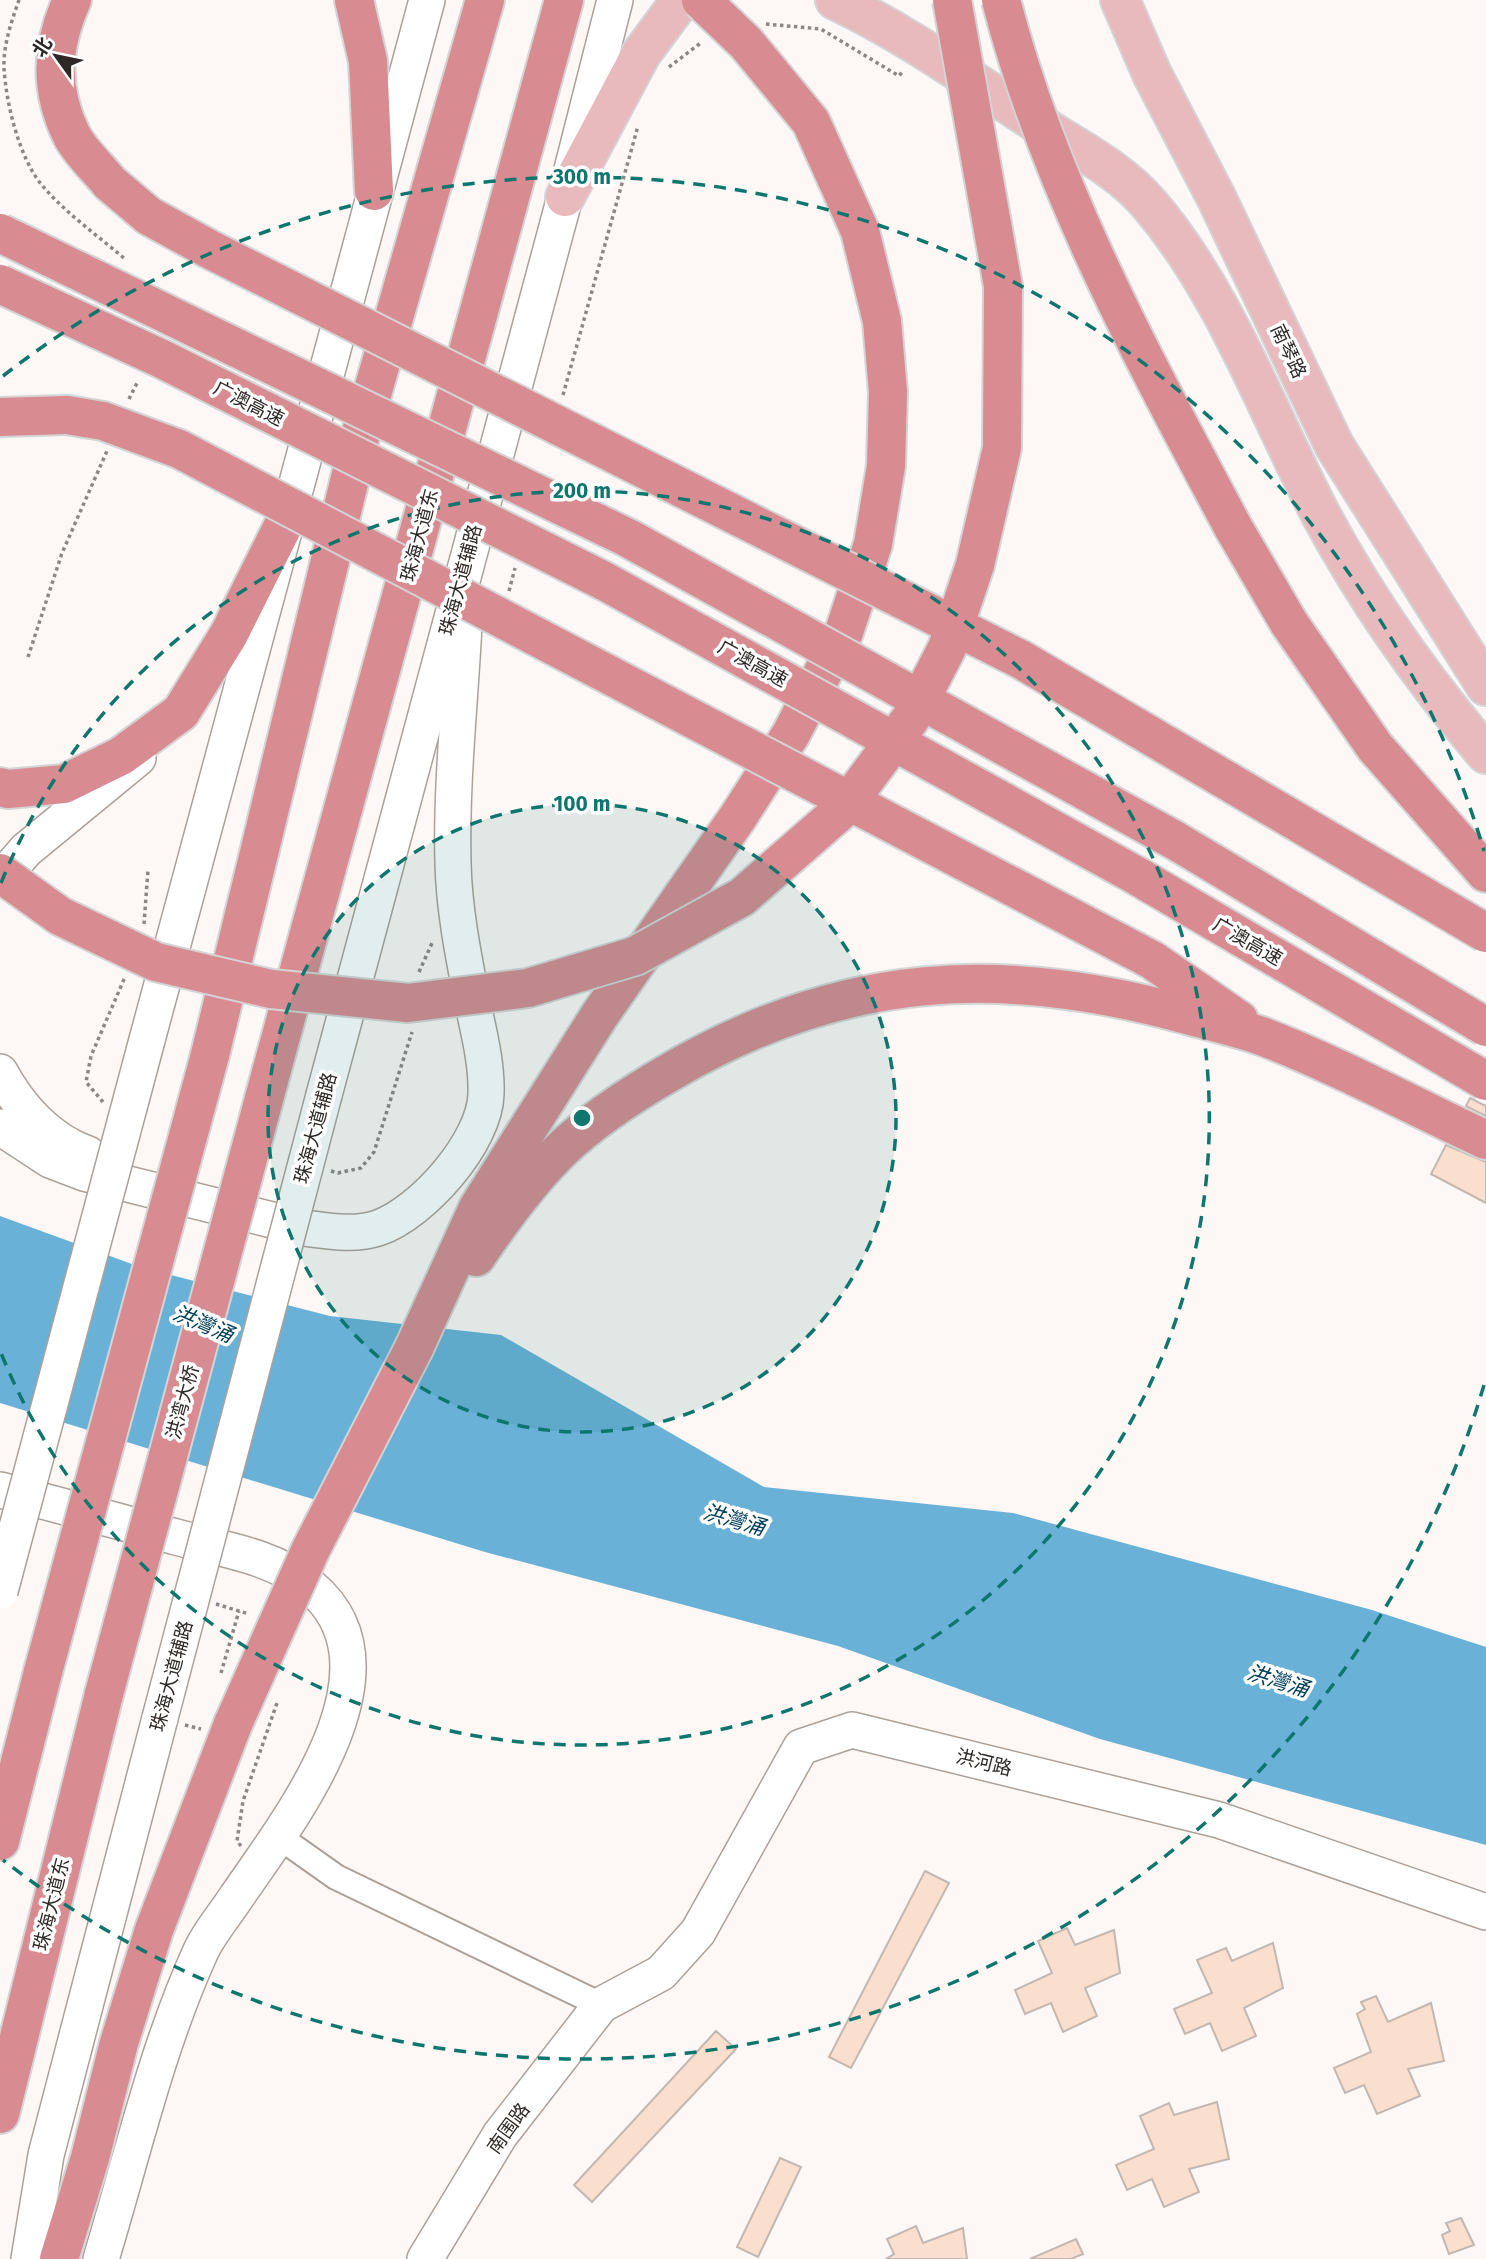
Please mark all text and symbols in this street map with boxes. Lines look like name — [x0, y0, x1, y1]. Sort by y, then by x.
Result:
north arrow — [21, 21, 91, 91]
text: 北 — [27, 33, 57, 61]
text: 300 m — [552, 164, 611, 190]
street label: 南琴路 — [1266, 321, 1311, 382]
street label: 广澳高速 — [210, 376, 288, 431]
text: 200 m — [553, 478, 611, 504]
street label: 珠海大道东 — [396, 486, 443, 584]
street label: 珠海大道辅路 — [435, 522, 486, 638]
street label: 广澳高速 — [714, 635, 792, 692]
text: 100 m — [553, 791, 611, 817]
street label: 广澳高速 — [1209, 912, 1286, 970]
street label: 珠海大道辅路 — [290, 1070, 341, 1186]
centre of rings — [570, 1106, 594, 1130]
water label: 洪灣涌 — [169, 1300, 239, 1349]
street label: 洪湾大桥 — [162, 1362, 203, 1442]
water label: 洪灣涌 — [700, 1499, 770, 1542]
street label: 珠海大道辅路 — [146, 1618, 197, 1734]
water label: 洪灣涌 — [1244, 1659, 1314, 1703]
street label: 洪河路 — [953, 1744, 1014, 1781]
street label: 珠海大道东 — [29, 1855, 74, 1953]
street label: 南围路 — [482, 2098, 534, 2158]

